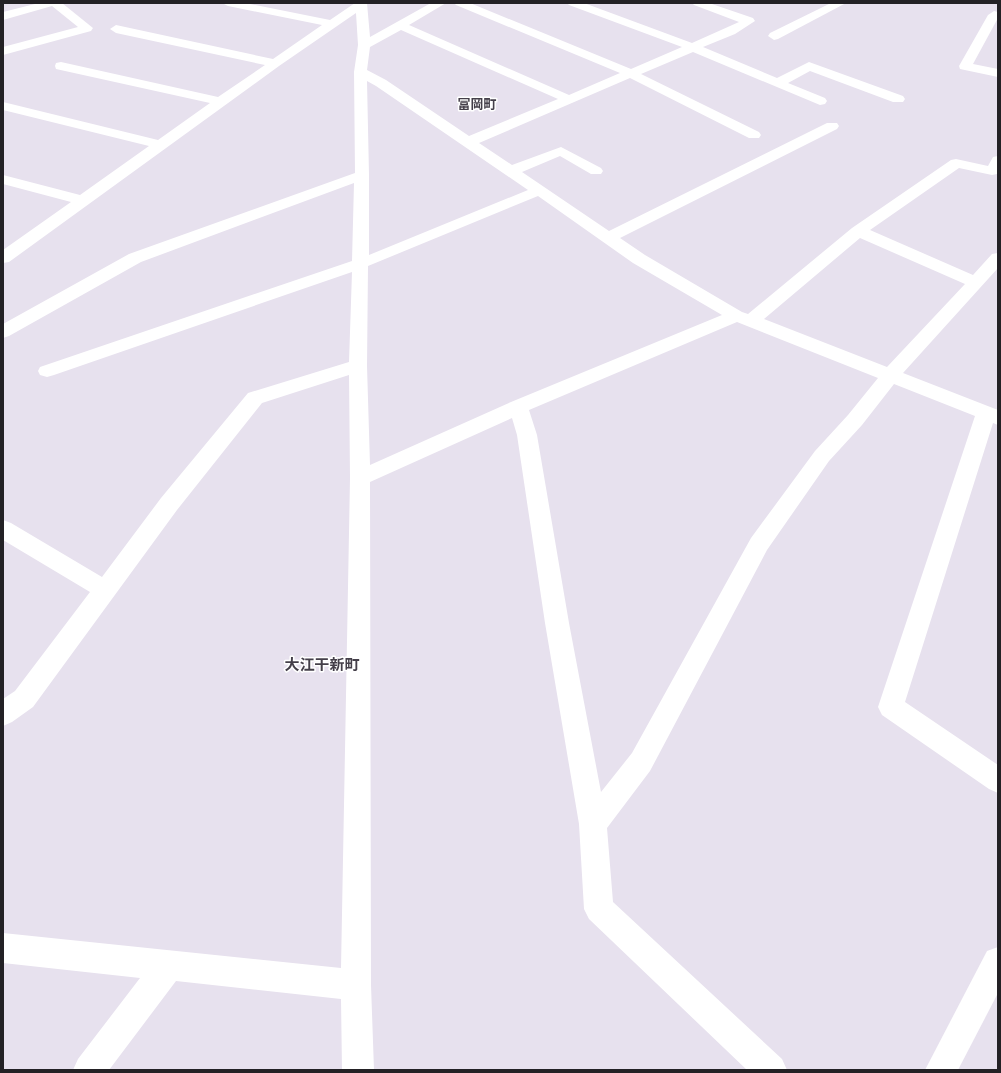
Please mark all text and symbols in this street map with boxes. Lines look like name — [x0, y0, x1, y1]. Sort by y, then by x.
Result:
district label: 富岡町 — [457, 95, 497, 113]
district label: 大江干新町 — [284, 654, 360, 675]

